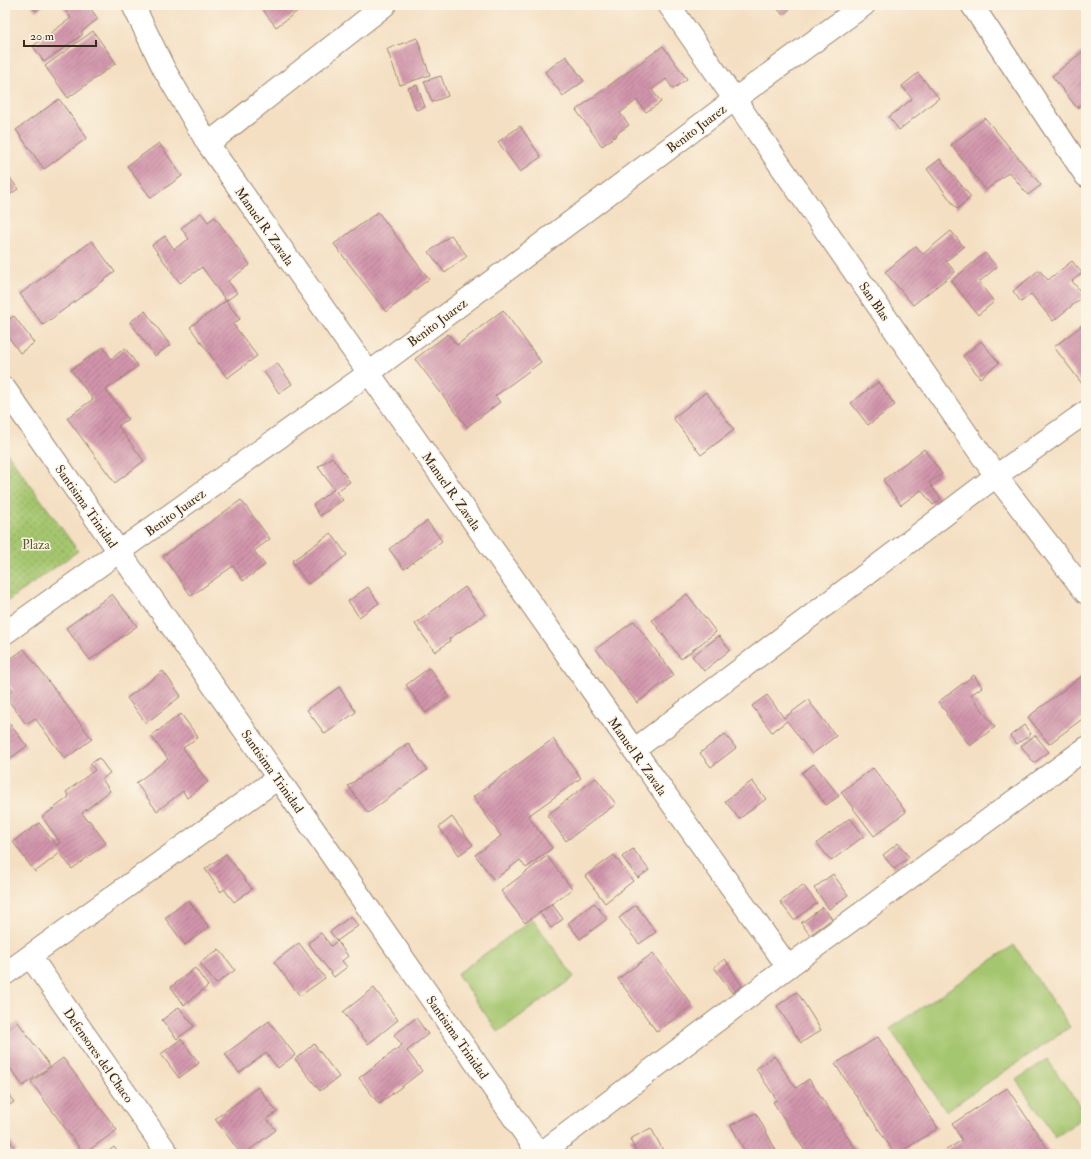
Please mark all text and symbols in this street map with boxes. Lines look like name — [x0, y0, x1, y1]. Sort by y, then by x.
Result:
scale bar — [24, 22, 96, 48]
text: 20 m — [30, 29, 55, 44]
street label: Benito Juarez — [664, 101, 730, 156]
street label: Manuel R. Zavala — [231, 184, 298, 269]
street label: San Blas — [855, 279, 894, 324]
street label: Benito Juarez — [405, 295, 471, 350]
street label: Manuel R. Zavala — [418, 449, 485, 534]
street label: Santisima Trinidad — [52, 462, 121, 552]
street label: Benito Juarez — [142, 485, 210, 540]
park label: Plaza — [22, 537, 51, 553]
street label: Manuel R. Zavala — [604, 714, 671, 799]
street label: Santisima Trinidad — [238, 727, 307, 817]
street label: Santisima Trinidad — [423, 993, 492, 1083]
street label: Defensores del Chaco — [60, 1005, 137, 1106]

